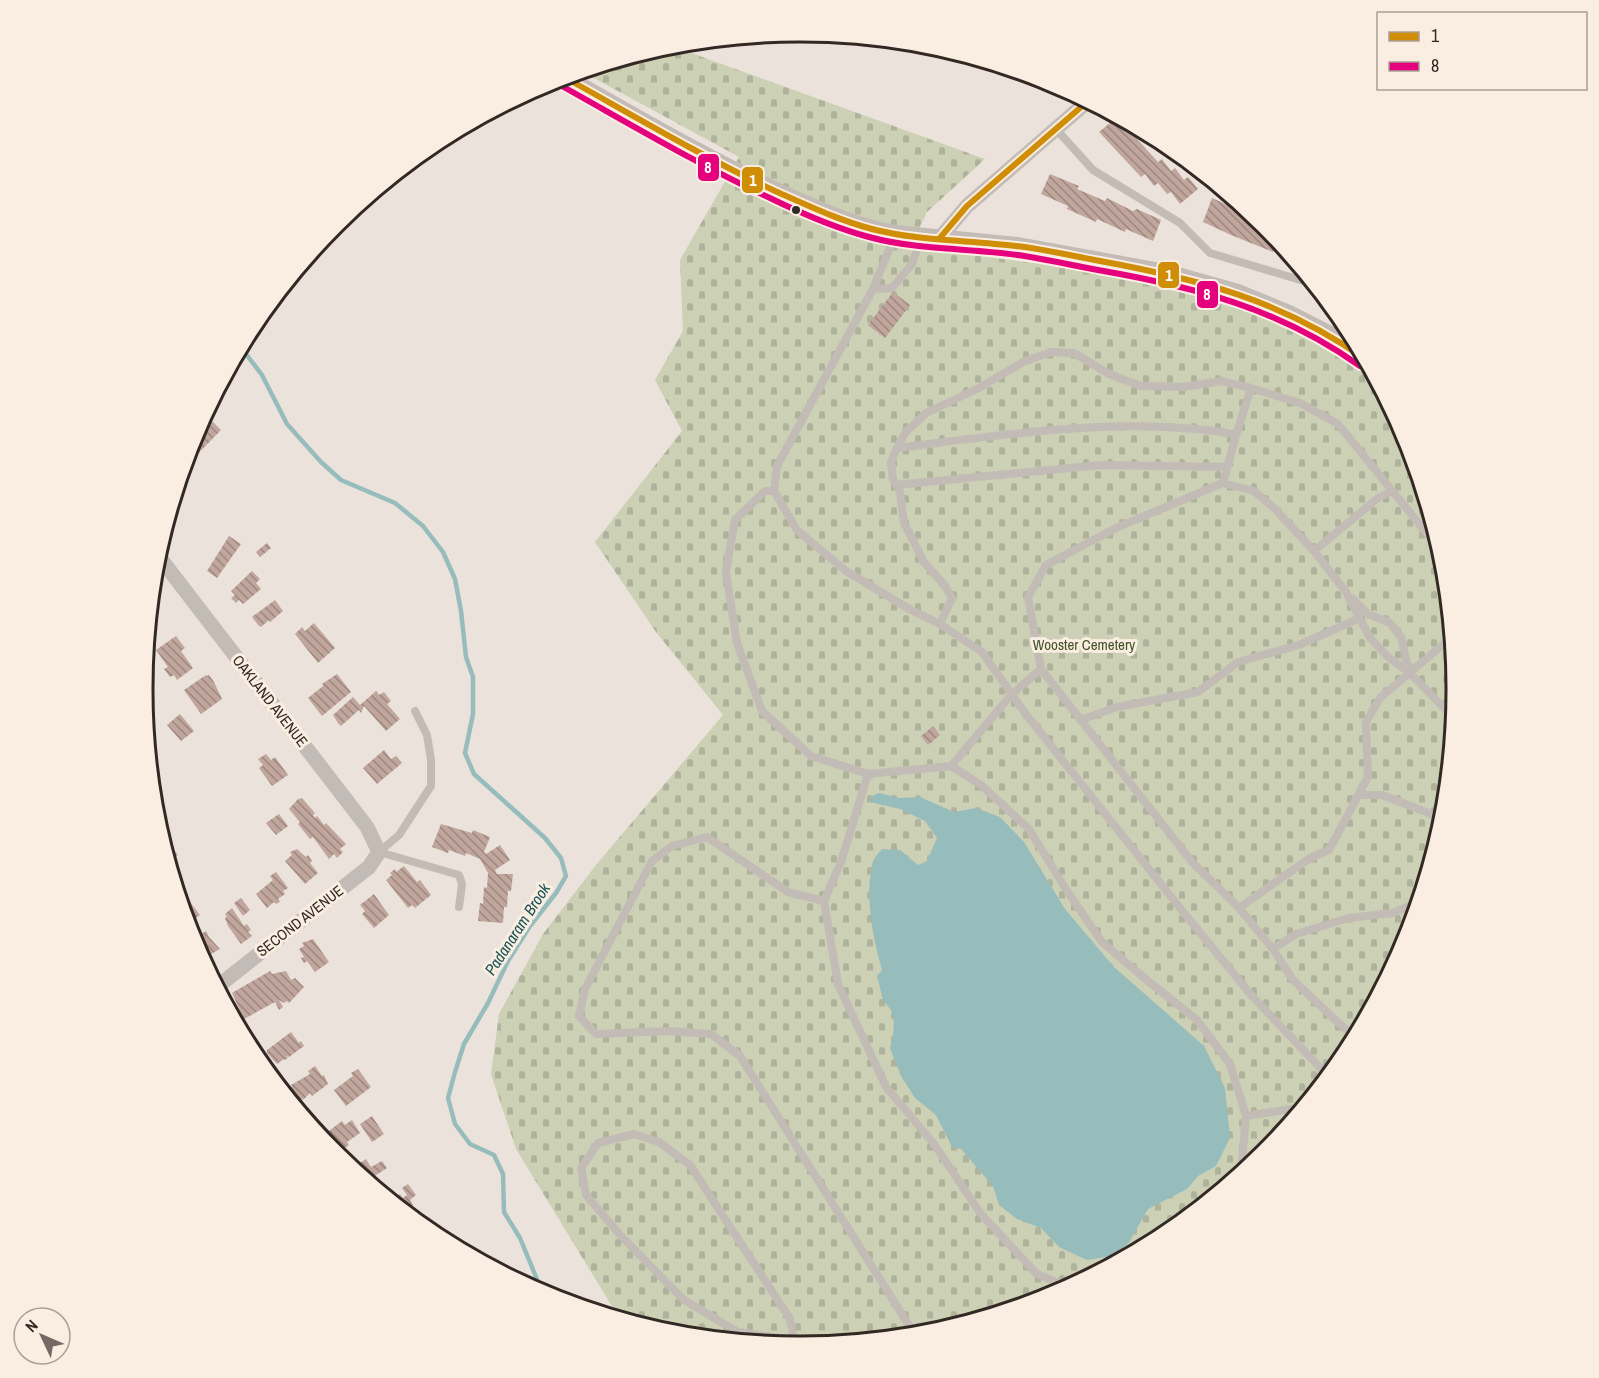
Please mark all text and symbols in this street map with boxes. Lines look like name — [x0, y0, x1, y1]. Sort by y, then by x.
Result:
legend — [1377, 12, 1587, 90]
text: 1 — [1431, 23, 1440, 48]
text: 8 — [1431, 53, 1439, 78]
line badge: 8 — [697, 153, 720, 182]
text: 8 — [704, 156, 712, 178]
line badge: 1 — [741, 166, 764, 194]
text: 1 — [749, 169, 757, 191]
unlabelled marker — [790, 204, 802, 216]
line badge: 1 — [1157, 261, 1180, 289]
text: 1 — [1165, 264, 1173, 286]
line badge: 8 — [1196, 280, 1219, 309]
text: 8 — [1203, 283, 1211, 305]
park label: Wooster Cemetery — [1033, 634, 1136, 655]
street label: OAKLAND AVENUE — [228, 650, 313, 751]
water label: Padanaram Brook — [479, 878, 555, 979]
street label: SECOND AVENUE — [252, 880, 348, 961]
north arrow — [12, 1306, 72, 1366]
text: N — [20, 1315, 42, 1337]

